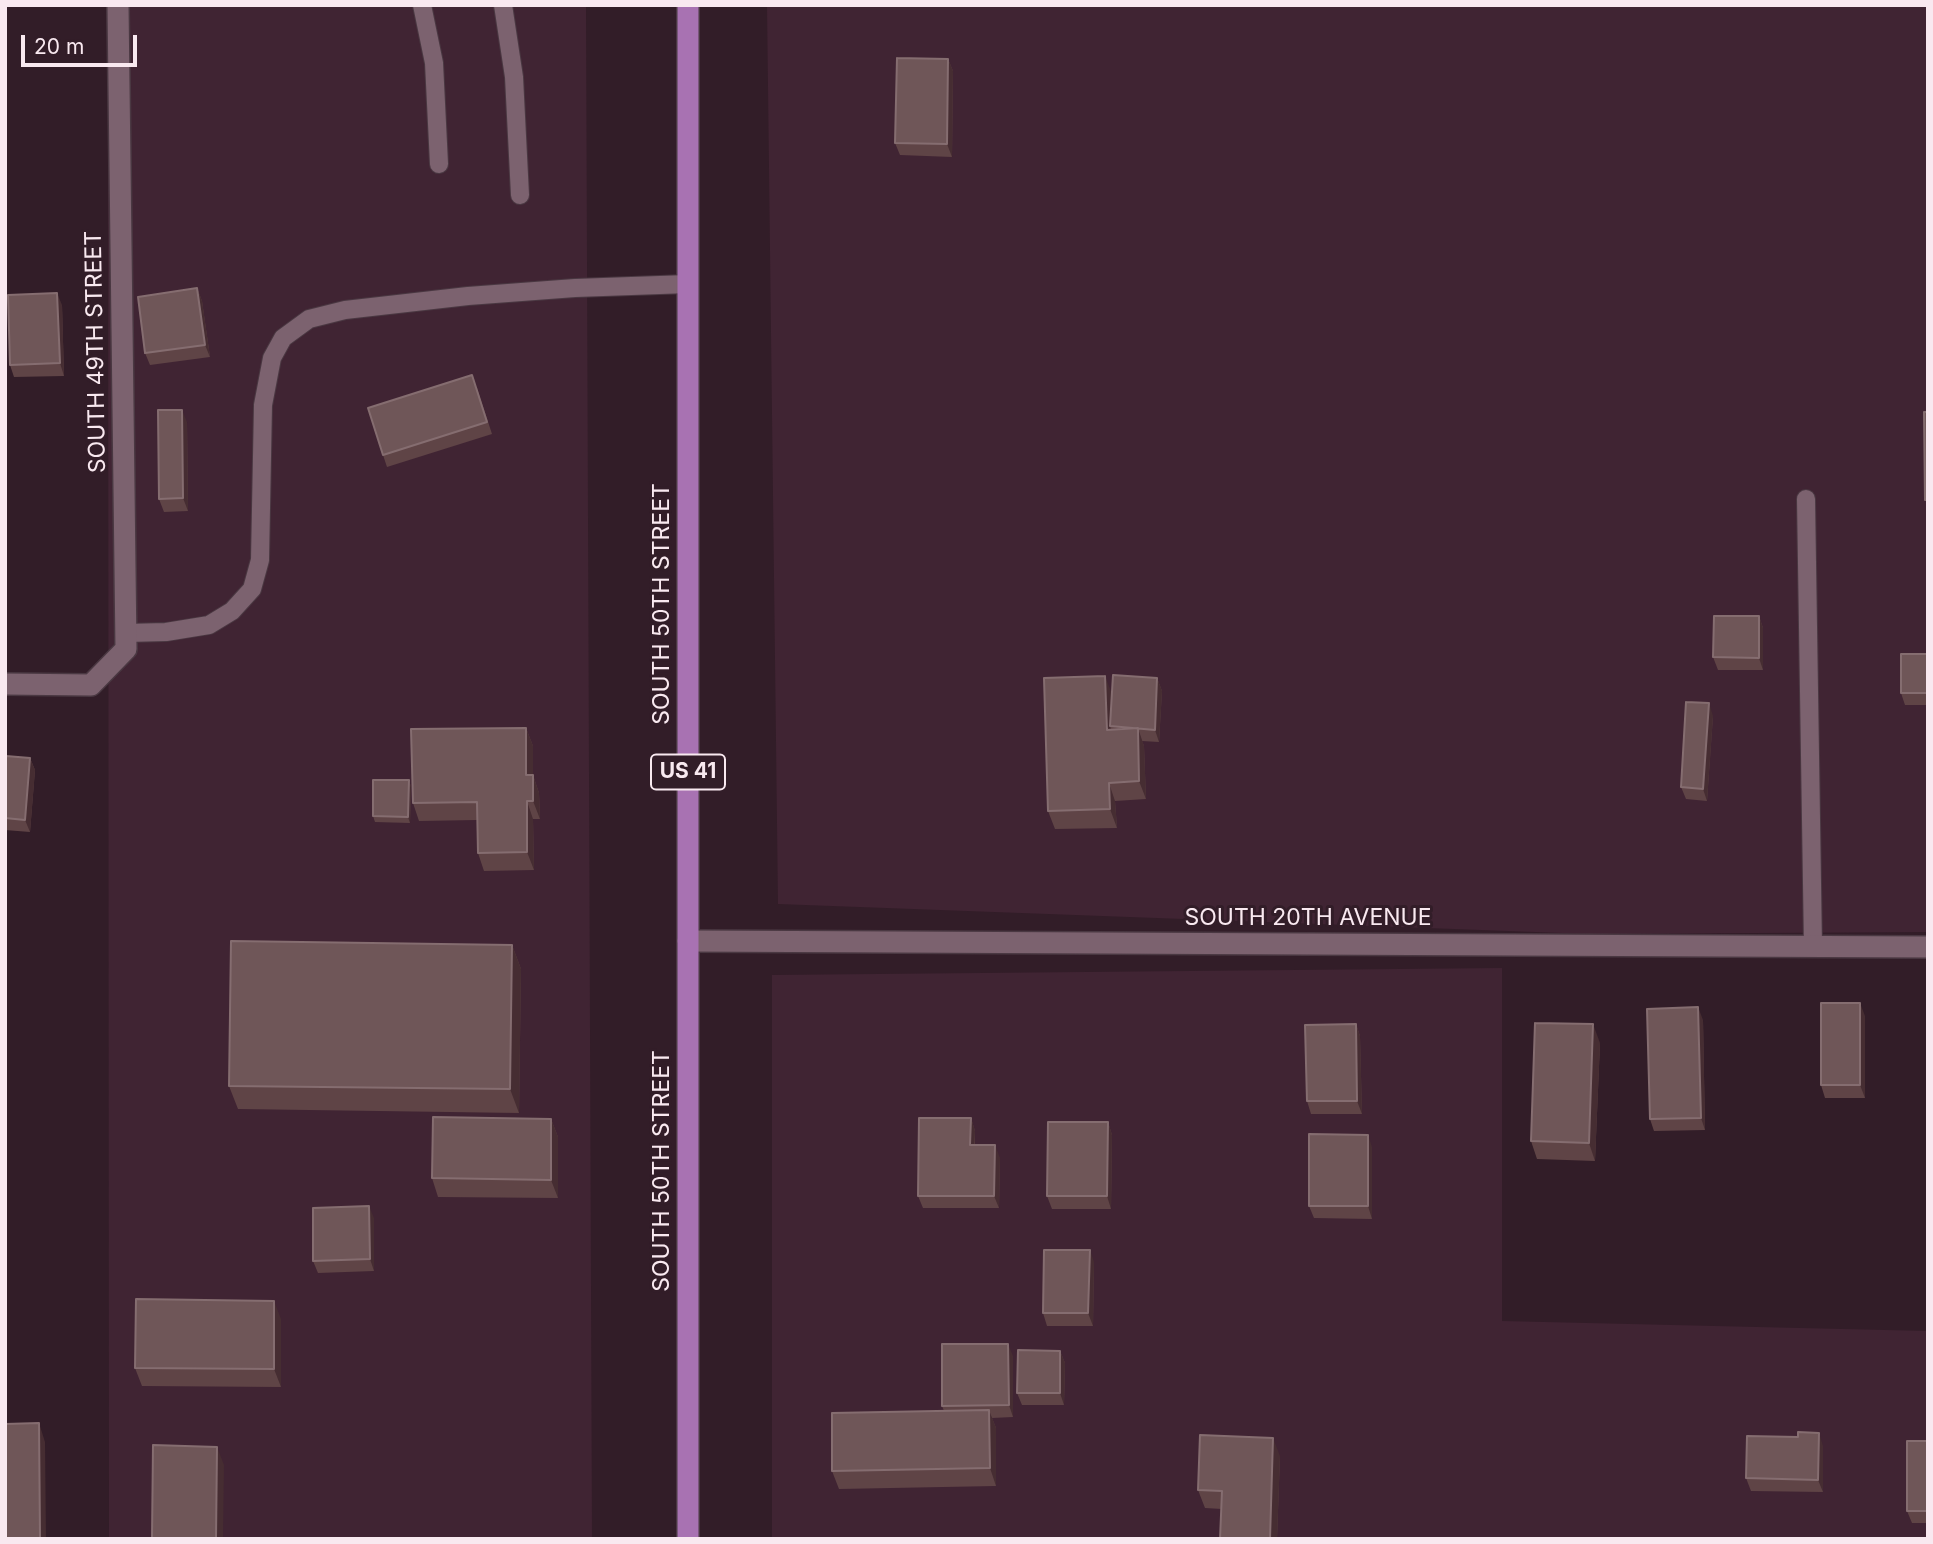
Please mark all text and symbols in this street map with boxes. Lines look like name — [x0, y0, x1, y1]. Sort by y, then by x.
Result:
scale bar — [24, 21, 140, 65]
text: 20 m — [34, 34, 84, 59]
street label: SOUTH 49TH STREET — [80, 231, 112, 473]
street label: SOUTH 50TH STREET — [648, 483, 676, 725]
road number: US 41 — [651, 754, 725, 790]
street label: SOUTH 20TH AVENUE — [1184, 904, 1432, 932]
street label: SOUTH 50TH STREET — [648, 1050, 676, 1292]

